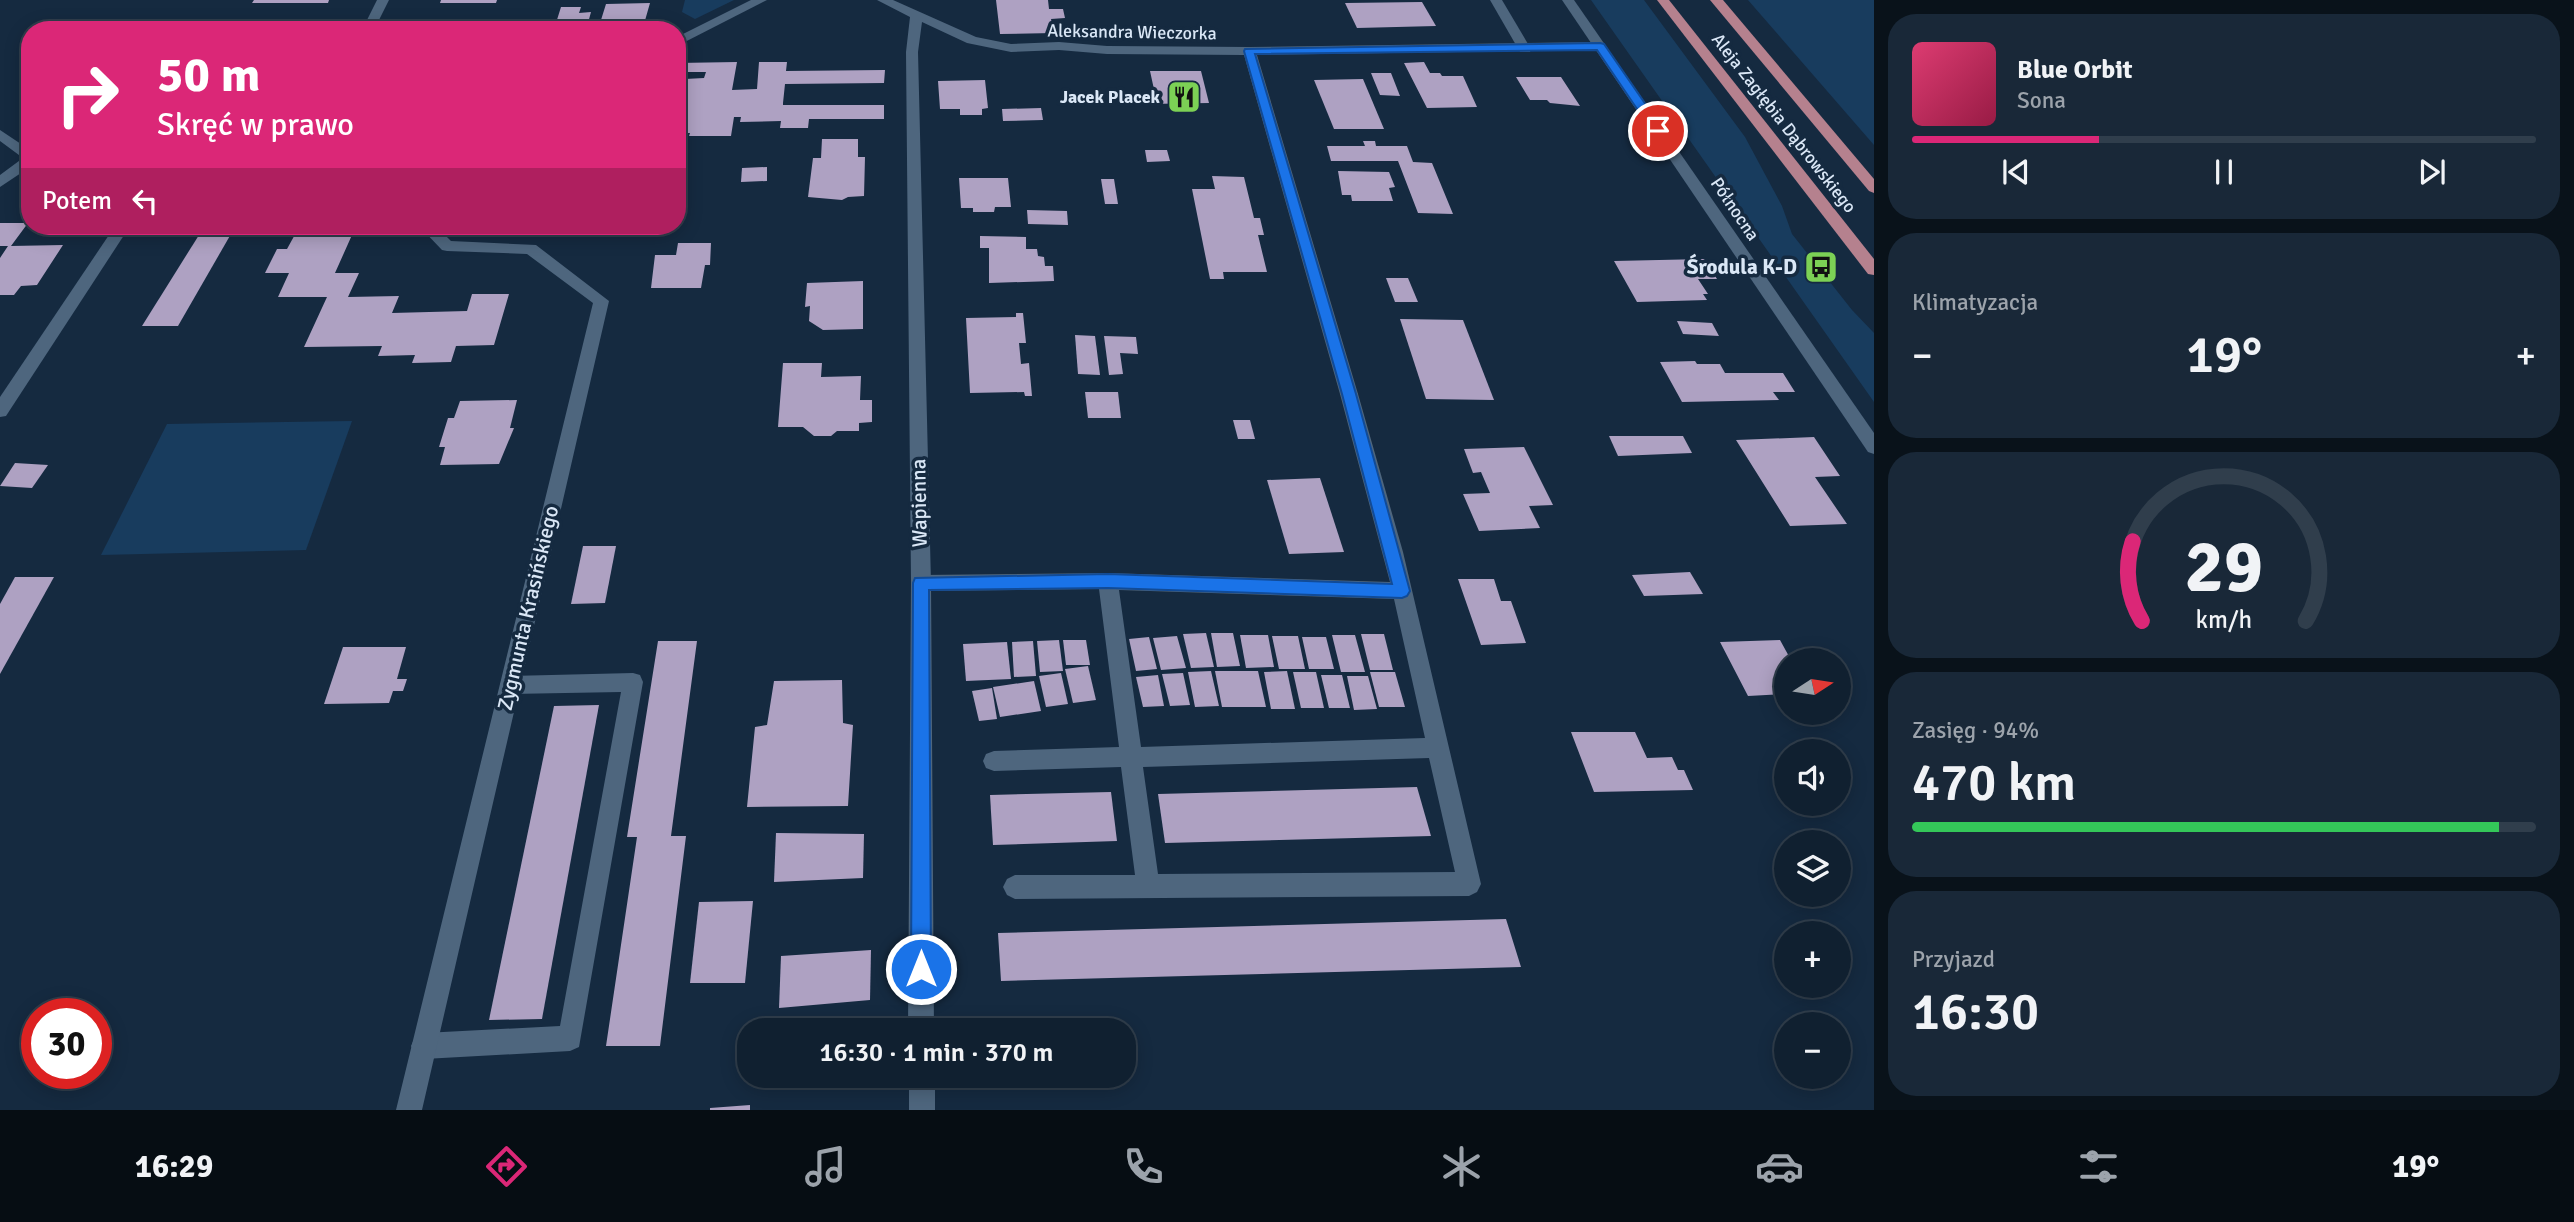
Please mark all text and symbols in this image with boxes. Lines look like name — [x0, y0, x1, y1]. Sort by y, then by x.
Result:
street label: Aleksandra Wieczorka — [1047, 20, 1217, 44]
street label: Aleja Zagłębia Dąbrowskiego — [1707, 29, 1861, 217]
text: 50 m — [157, 45, 260, 105]
icon: right — [42, 49, 133, 140]
text: Blue Orbit — [2017, 54, 2133, 86]
restaurant icon: Jacek Placek — [1165, 78, 1203, 116]
place label: Jacek Placek — [1060, 86, 1161, 108]
text: Sona — [2017, 86, 2066, 115]
pin — [1628, 101, 1688, 161]
text: Skręć w prawo — [157, 105, 354, 144]
icon: arrive — [1639, 112, 1677, 150]
icon: previous — [1997, 153, 2035, 191]
icon: pause — [2205, 153, 2243, 191]
icon: next — [2413, 153, 2451, 191]
street label: Północna — [1706, 173, 1764, 245]
icon: left — [126, 182, 164, 220]
text: Potem — [42, 185, 112, 217]
bus stop icon: Środula K-D — [1802, 248, 1840, 286]
place label: Środula K-D — [1687, 253, 1797, 280]
text: Klimatyzacja — [1912, 288, 2038, 317]
text: 19° — [2186, 323, 2262, 387]
text: − — [1912, 332, 1933, 379]
text: + — [2515, 332, 2536, 379]
street label: Wapienna — [905, 458, 933, 548]
street label: Zygmunta Krasińskiego — [492, 503, 564, 713]
text: 29 — [2185, 523, 2263, 612]
text: km/h — [2196, 604, 2252, 635]
north arrow — [1774, 648, 1852, 724]
map controls — [1774, 648, 1851, 1089]
text: Zasięg · 94% — [1912, 716, 2039, 745]
button: sound — [1774, 739, 1851, 816]
text: 470 km — [1912, 751, 2076, 815]
button: layers — [1774, 830, 1851, 907]
button: + — [1774, 921, 1851, 998]
position arrow — [884, 932, 958, 1006]
text: Przyjazd — [1912, 945, 1995, 974]
text: 16:30 — [1912, 980, 2039, 1044]
speed limit sign: 30 — [21, 998, 112, 1089]
button: − — [1774, 1012, 1851, 1089]
text: 16:30 · 1 min · 370 m — [820, 1037, 1053, 1069]
icon: directions — [482, 1142, 531, 1191]
icon: music — [801, 1142, 850, 1191]
icon: phone — [1119, 1142, 1168, 1191]
icon: climate — [1437, 1142, 1486, 1191]
icon: car — [1755, 1142, 1804, 1191]
icon: filters — [2074, 1142, 2123, 1191]
text: 16:29 — [135, 1147, 213, 1186]
text: 19° — [2392, 1147, 2439, 1186]

